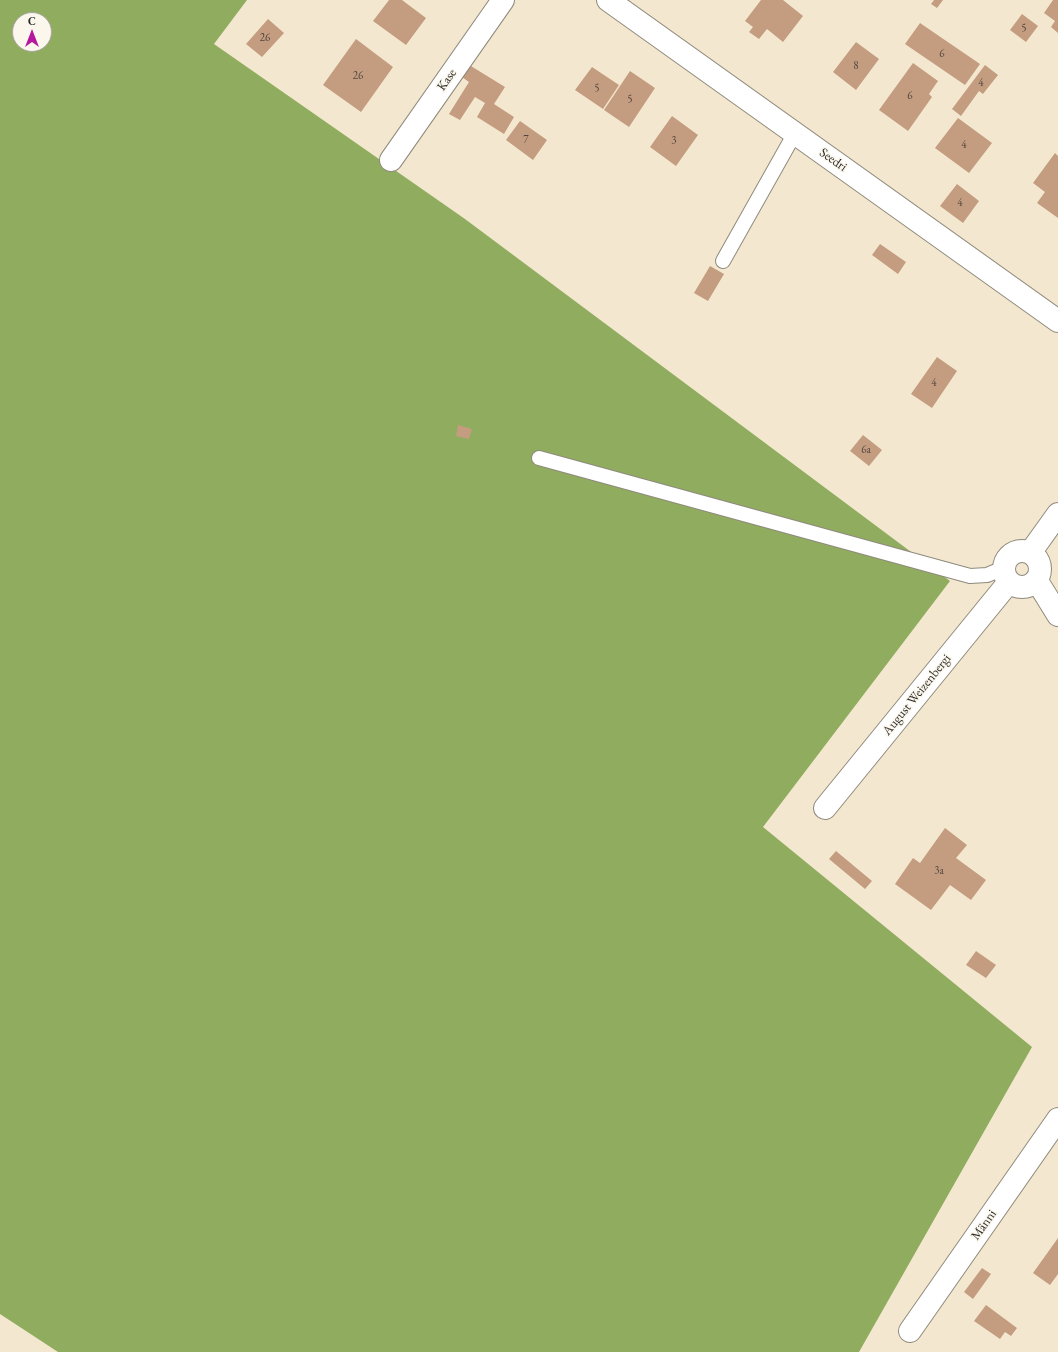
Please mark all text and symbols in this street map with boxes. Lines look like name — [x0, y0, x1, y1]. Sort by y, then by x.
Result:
north arrow — [12, 12, 52, 52]
text: С — [28, 14, 36, 28]
house number: 5 — [1021, 21, 1027, 35]
house number: 26 — [260, 31, 270, 45]
house number: 6 — [939, 47, 945, 61]
house number: 8 — [853, 59, 859, 73]
street label: Kase — [434, 66, 460, 94]
house number: 26 — [353, 69, 363, 83]
house number: 4 — [978, 76, 984, 90]
house number: 5 — [594, 81, 600, 95]
house number: 6 — [907, 89, 913, 103]
house number: 5 — [627, 92, 633, 106]
house number: 7 — [523, 133, 529, 147]
house number: 3 — [671, 134, 677, 148]
house number: 4 — [961, 138, 967, 152]
street label: Seedri — [816, 145, 850, 175]
house number: 4 — [957, 196, 963, 210]
house number: 4 — [931, 376, 937, 390]
house number: 6a — [861, 443, 871, 457]
street label: August Weizenbergi — [880, 651, 954, 739]
house number: 3a — [934, 864, 944, 878]
street label: Männi — [968, 1207, 1000, 1243]

